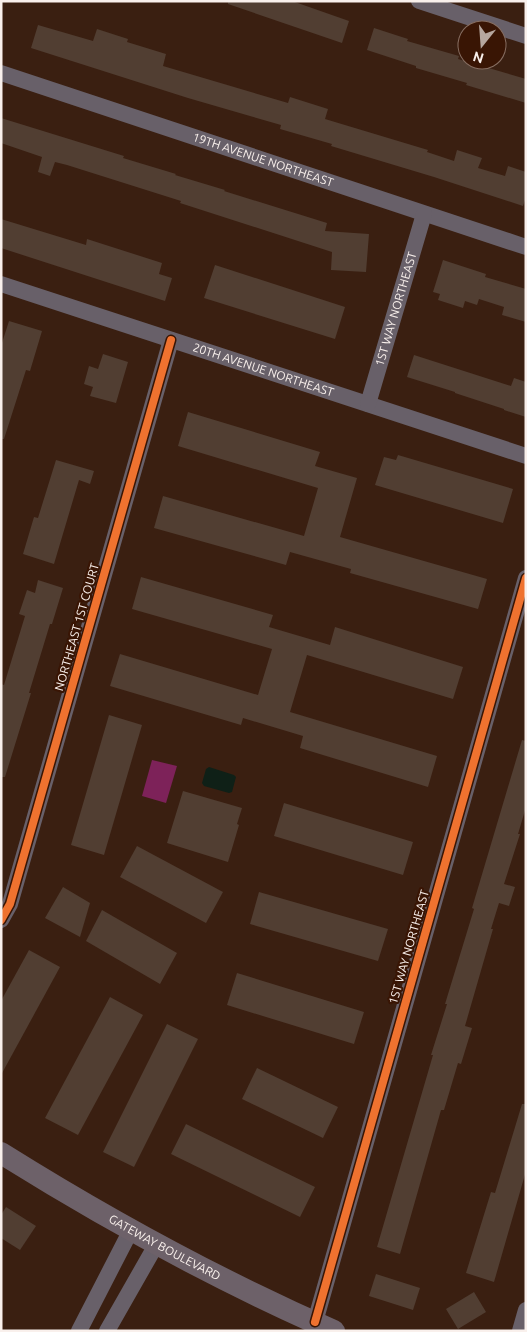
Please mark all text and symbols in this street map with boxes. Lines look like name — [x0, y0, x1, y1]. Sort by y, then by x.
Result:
north arrow — [457, 20, 507, 70]
text: N — [471, 48, 486, 67]
street label: 19TH AVENUE NORTHEAST — [191, 130, 335, 189]
street label: 1ST WAY NORTHEAST — [373, 250, 419, 368]
street label: 20TH AVENUE NORTHEAST — [191, 340, 336, 399]
street label: NORTHEAST 1ST COURT — [52, 561, 101, 692]
street label: 1ST WAY NORTHEAST — [386, 888, 431, 1006]
street label: GATEWAY BOULEVARD — [107, 1212, 223, 1282]

